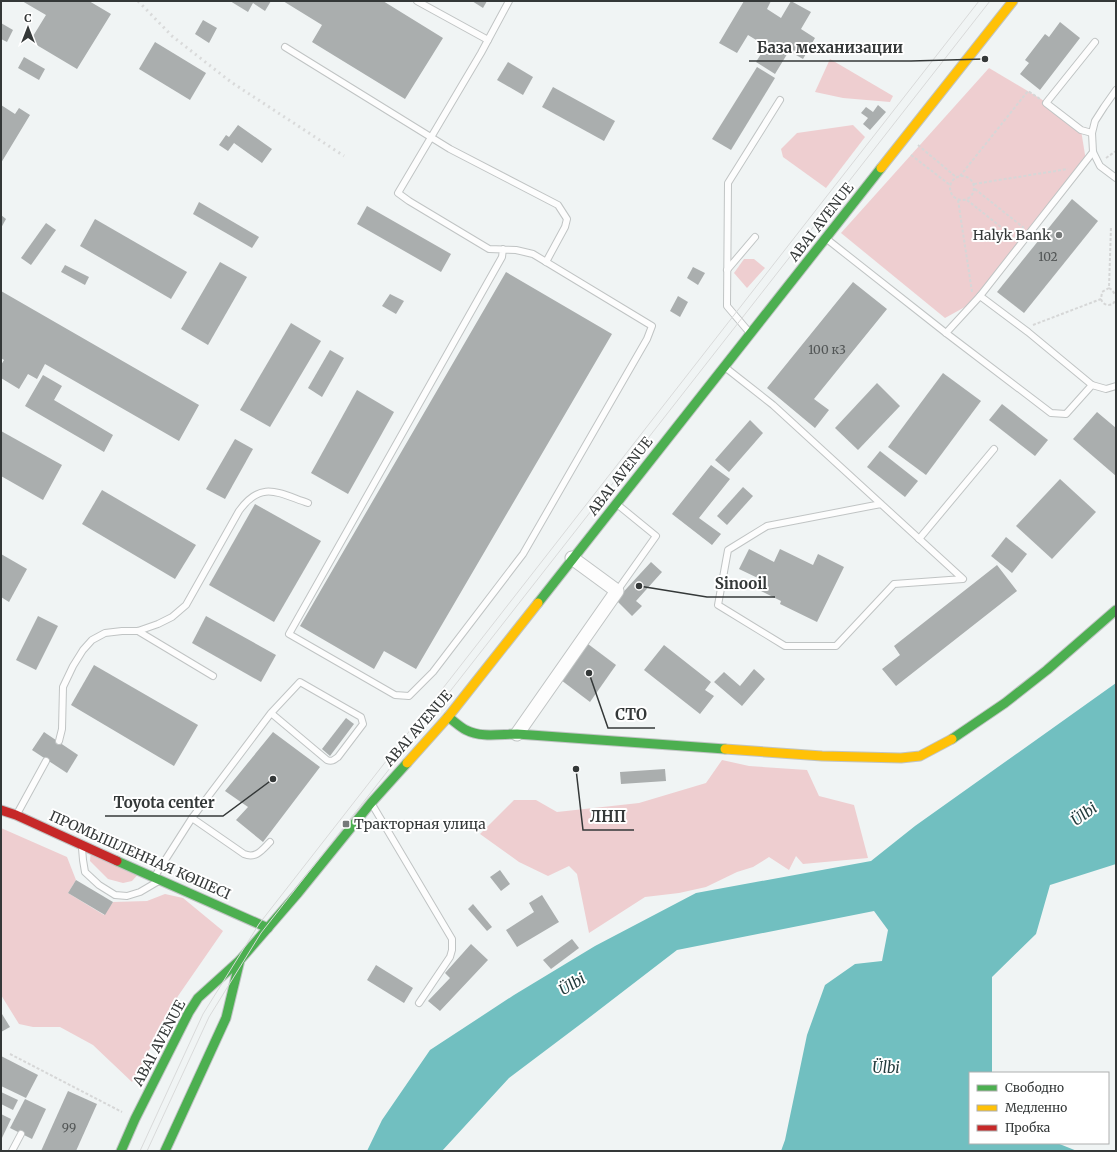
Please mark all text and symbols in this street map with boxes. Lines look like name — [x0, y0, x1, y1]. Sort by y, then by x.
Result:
north arrow — [8, 8, 48, 48]
text: С — [24, 11, 32, 25]
callout: База механизации — [749, 34, 911, 61]
text: База механизации — [757, 38, 904, 57]
street label: ABAI AVENUE — [784, 179, 857, 266]
place label: Halyk Bank — [973, 226, 1051, 244]
marker: Halyk Bank — [1054, 230, 1064, 240]
house number: 102 — [1038, 249, 1058, 264]
house number: 100 к3 — [808, 342, 846, 357]
street label: ABAI AVENUE — [583, 433, 656, 520]
callout: Sinooil — [707, 570, 775, 597]
text: Sinooil — [715, 574, 767, 593]
street label: ABAI AVENUE — [379, 686, 456, 771]
callout: СТО — [608, 701, 655, 728]
text: СТО — [615, 705, 647, 724]
callout: Toyota center — [105, 789, 223, 816]
text: Toyota center — [113, 793, 215, 812]
water label: Ülbi — [1067, 798, 1101, 830]
callout: ЛНП — [583, 803, 634, 830]
street label: ПРОМЫШЛЕННАЯ КӨШЕСІ — [47, 807, 233, 903]
text: ЛНП — [590, 807, 626, 826]
place label: Тракторная улица — [354, 815, 486, 833]
marker: Тракторная улица — [341, 819, 351, 829]
water label: Ülbi — [555, 969, 589, 999]
street label: ABAI AVENUE — [128, 997, 189, 1090]
water label: Ülbi — [872, 1058, 900, 1077]
legend — [969, 1072, 1109, 1144]
text: Свободно — [1005, 1080, 1064, 1095]
text: Медленно — [1005, 1100, 1067, 1115]
house number: 99 — [62, 1120, 76, 1135]
text: Пробка — [1005, 1120, 1051, 1135]

